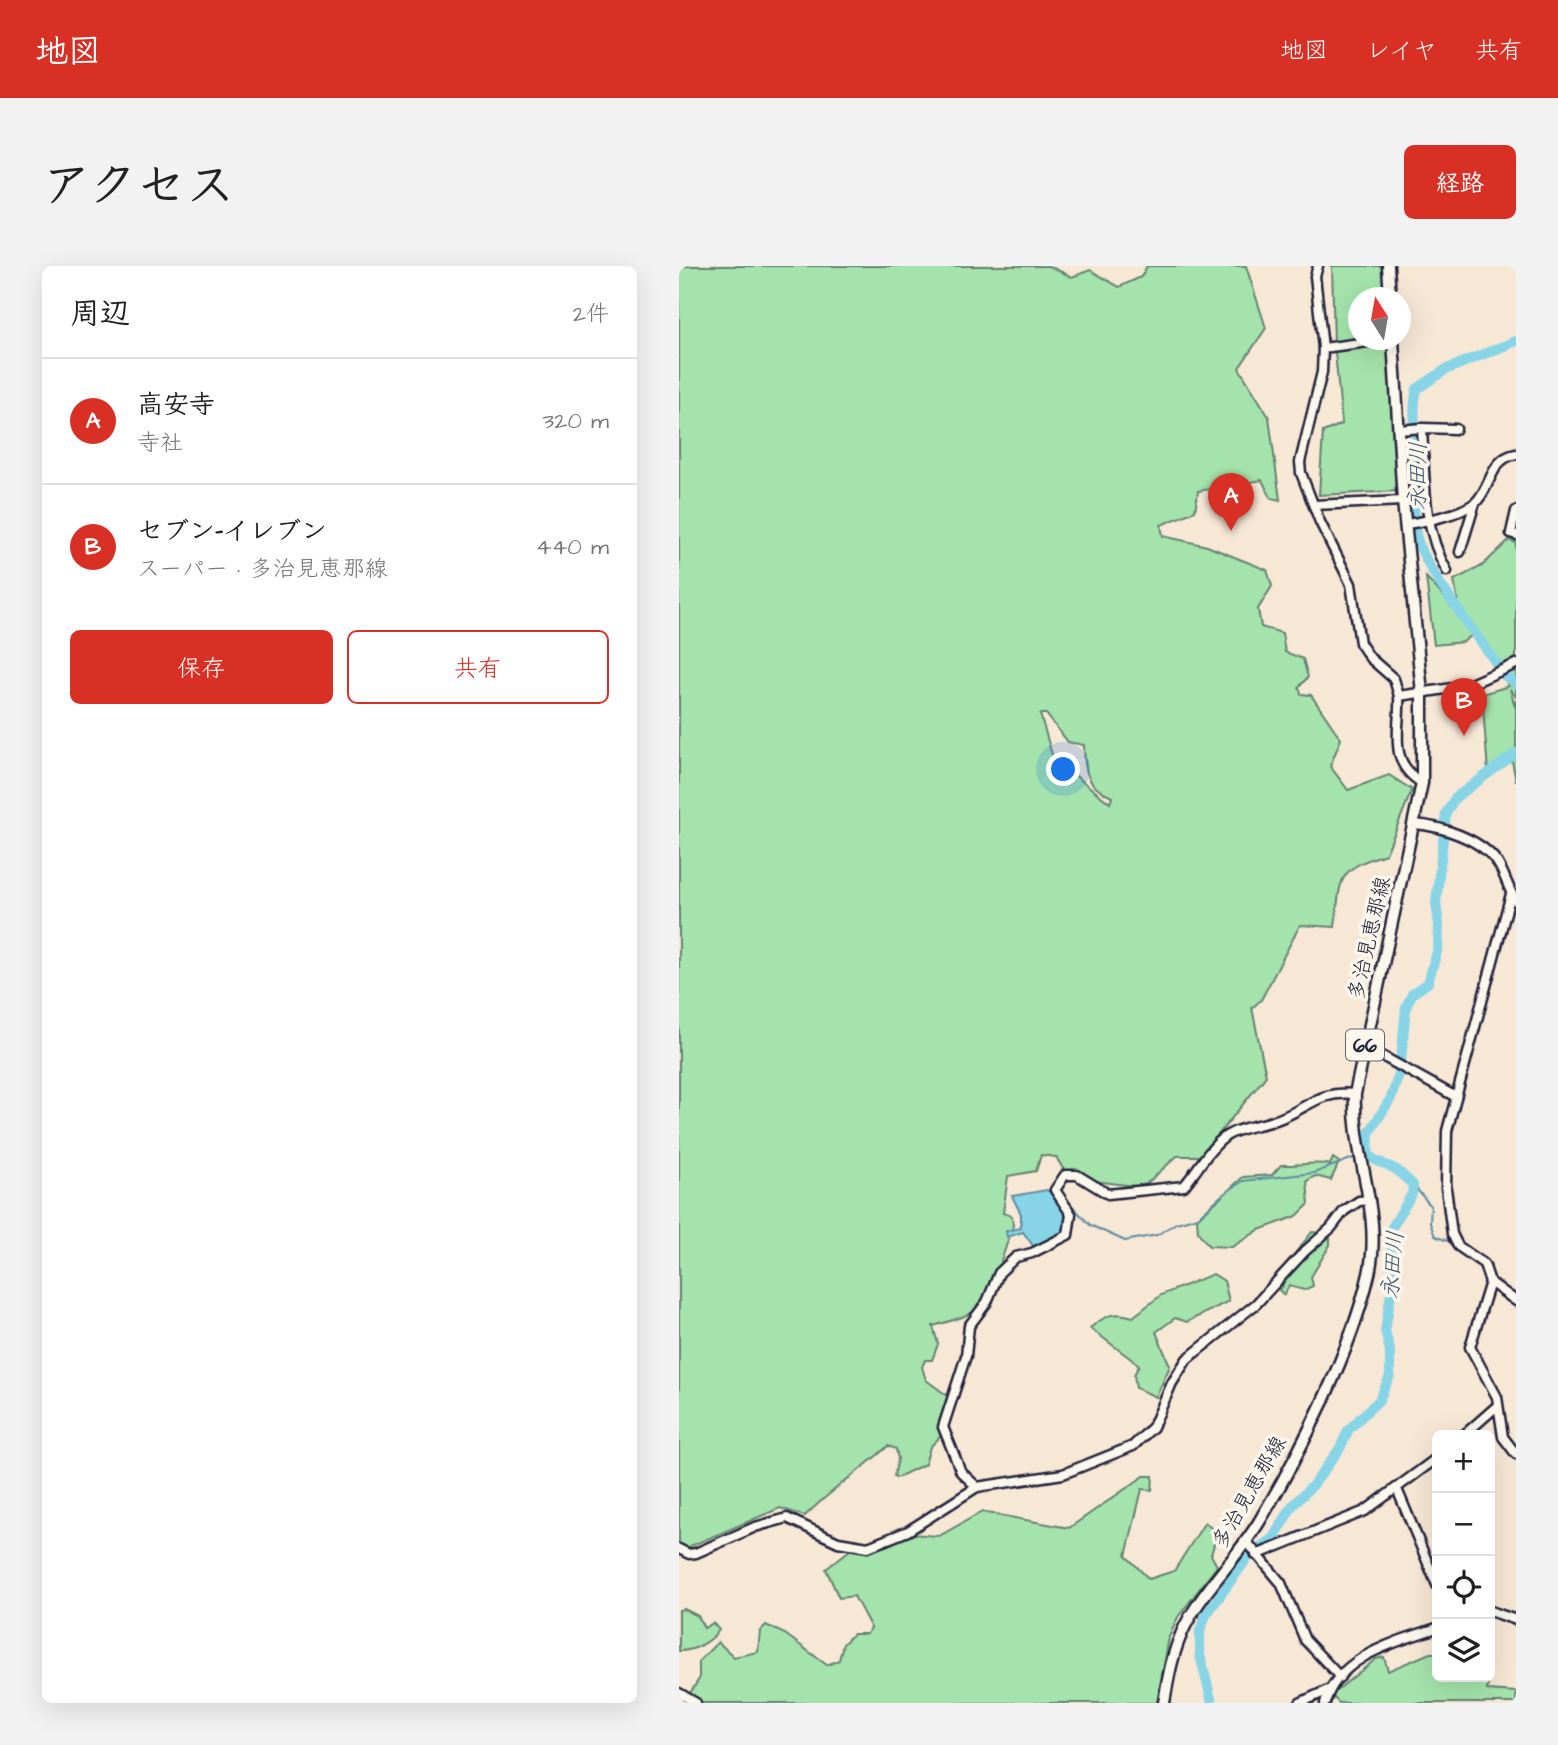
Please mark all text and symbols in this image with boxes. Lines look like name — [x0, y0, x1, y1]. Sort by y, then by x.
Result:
text: 地図 — [35, 29, 101, 75]
text: 地図 — [1280, 34, 1328, 68]
text: レイヤ — [1366, 34, 1437, 68]
text: 共有 — [1475, 34, 1523, 68]
button: 経路 — [1404, 145, 1516, 219]
text: アクセス — [42, 153, 235, 221]
north arrow — [1348, 287, 1411, 350]
text: 周辺 — [70, 293, 130, 335]
text: 2件 — [573, 298, 609, 330]
text: 高安寺 — [137, 387, 215, 423]
text: A — [86, 405, 100, 437]
text: 320 m — [543, 405, 609, 437]
text: 寺社 — [137, 427, 183, 459]
water label: 永田川 — [1401, 441, 1435, 511]
pin: A — [1208, 473, 1254, 531]
text: セブン-イレブン — [137, 513, 327, 549]
text: B — [85, 531, 101, 563]
text: 440 m — [536, 531, 609, 563]
text: スーパー · 多治見恵那線 — [137, 553, 388, 585]
button: 保存 — [70, 630, 333, 704]
button: 共有 — [347, 630, 609, 704]
pin: B — [1441, 678, 1487, 736]
your location — [1046, 752, 1080, 786]
street label: 多治見恵那線 — [1341, 873, 1398, 1003]
road number: 66 — [1346, 1030, 1384, 1060]
water label: 永田川 — [1374, 1229, 1412, 1301]
street label: 多治見恵那線 — [1205, 1430, 1293, 1554]
map controls — [1432, 1430, 1495, 1682]
button: + — [1432, 1430, 1495, 1493]
button: − — [1432, 1493, 1495, 1556]
button: locate — [1432, 1556, 1495, 1619]
button: layers — [1432, 1619, 1495, 1682]

